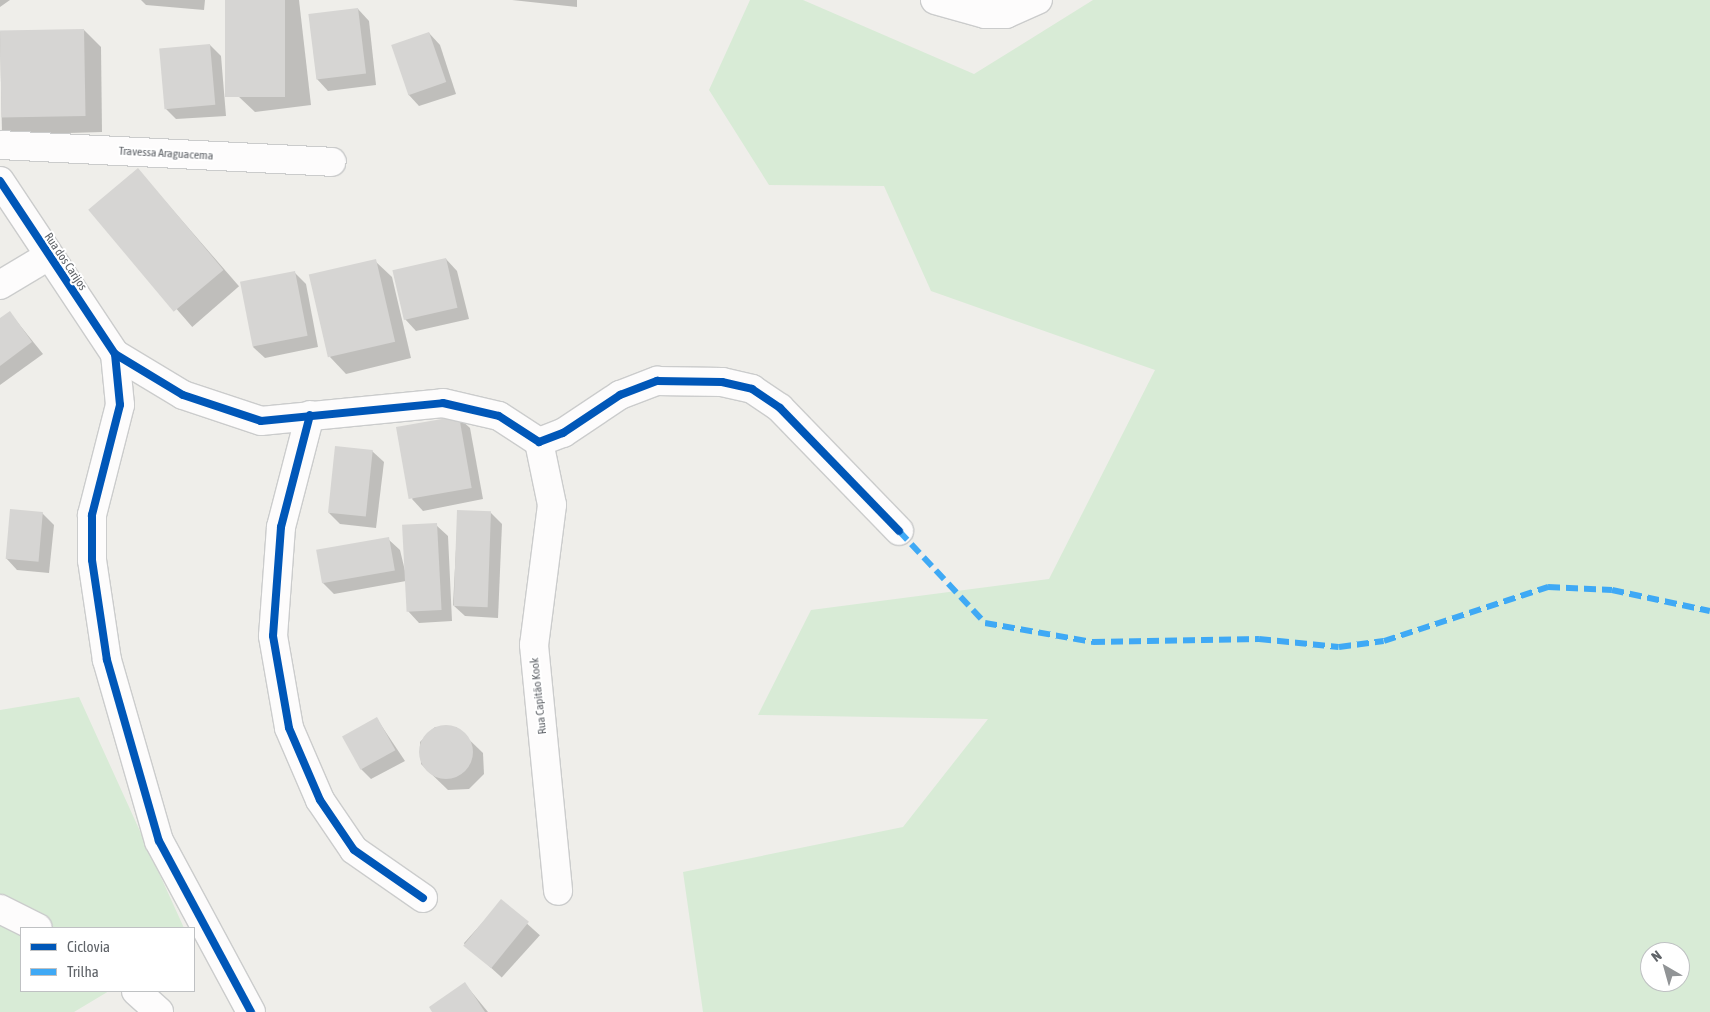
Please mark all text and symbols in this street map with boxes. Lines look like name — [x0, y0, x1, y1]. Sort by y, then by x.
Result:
street label: Travessa Araguacema — [118, 144, 214, 164]
street label: Rua dos Carijos — [41, 231, 89, 293]
street label: Rua Capitão Kook — [528, 657, 550, 735]
legend — [20, 927, 195, 992]
text: Ciclovia — [67, 938, 110, 955]
north arrow — [1640, 942, 1690, 992]
text: N — [1648, 947, 1665, 965]
text: Trilha — [67, 963, 99, 980]

